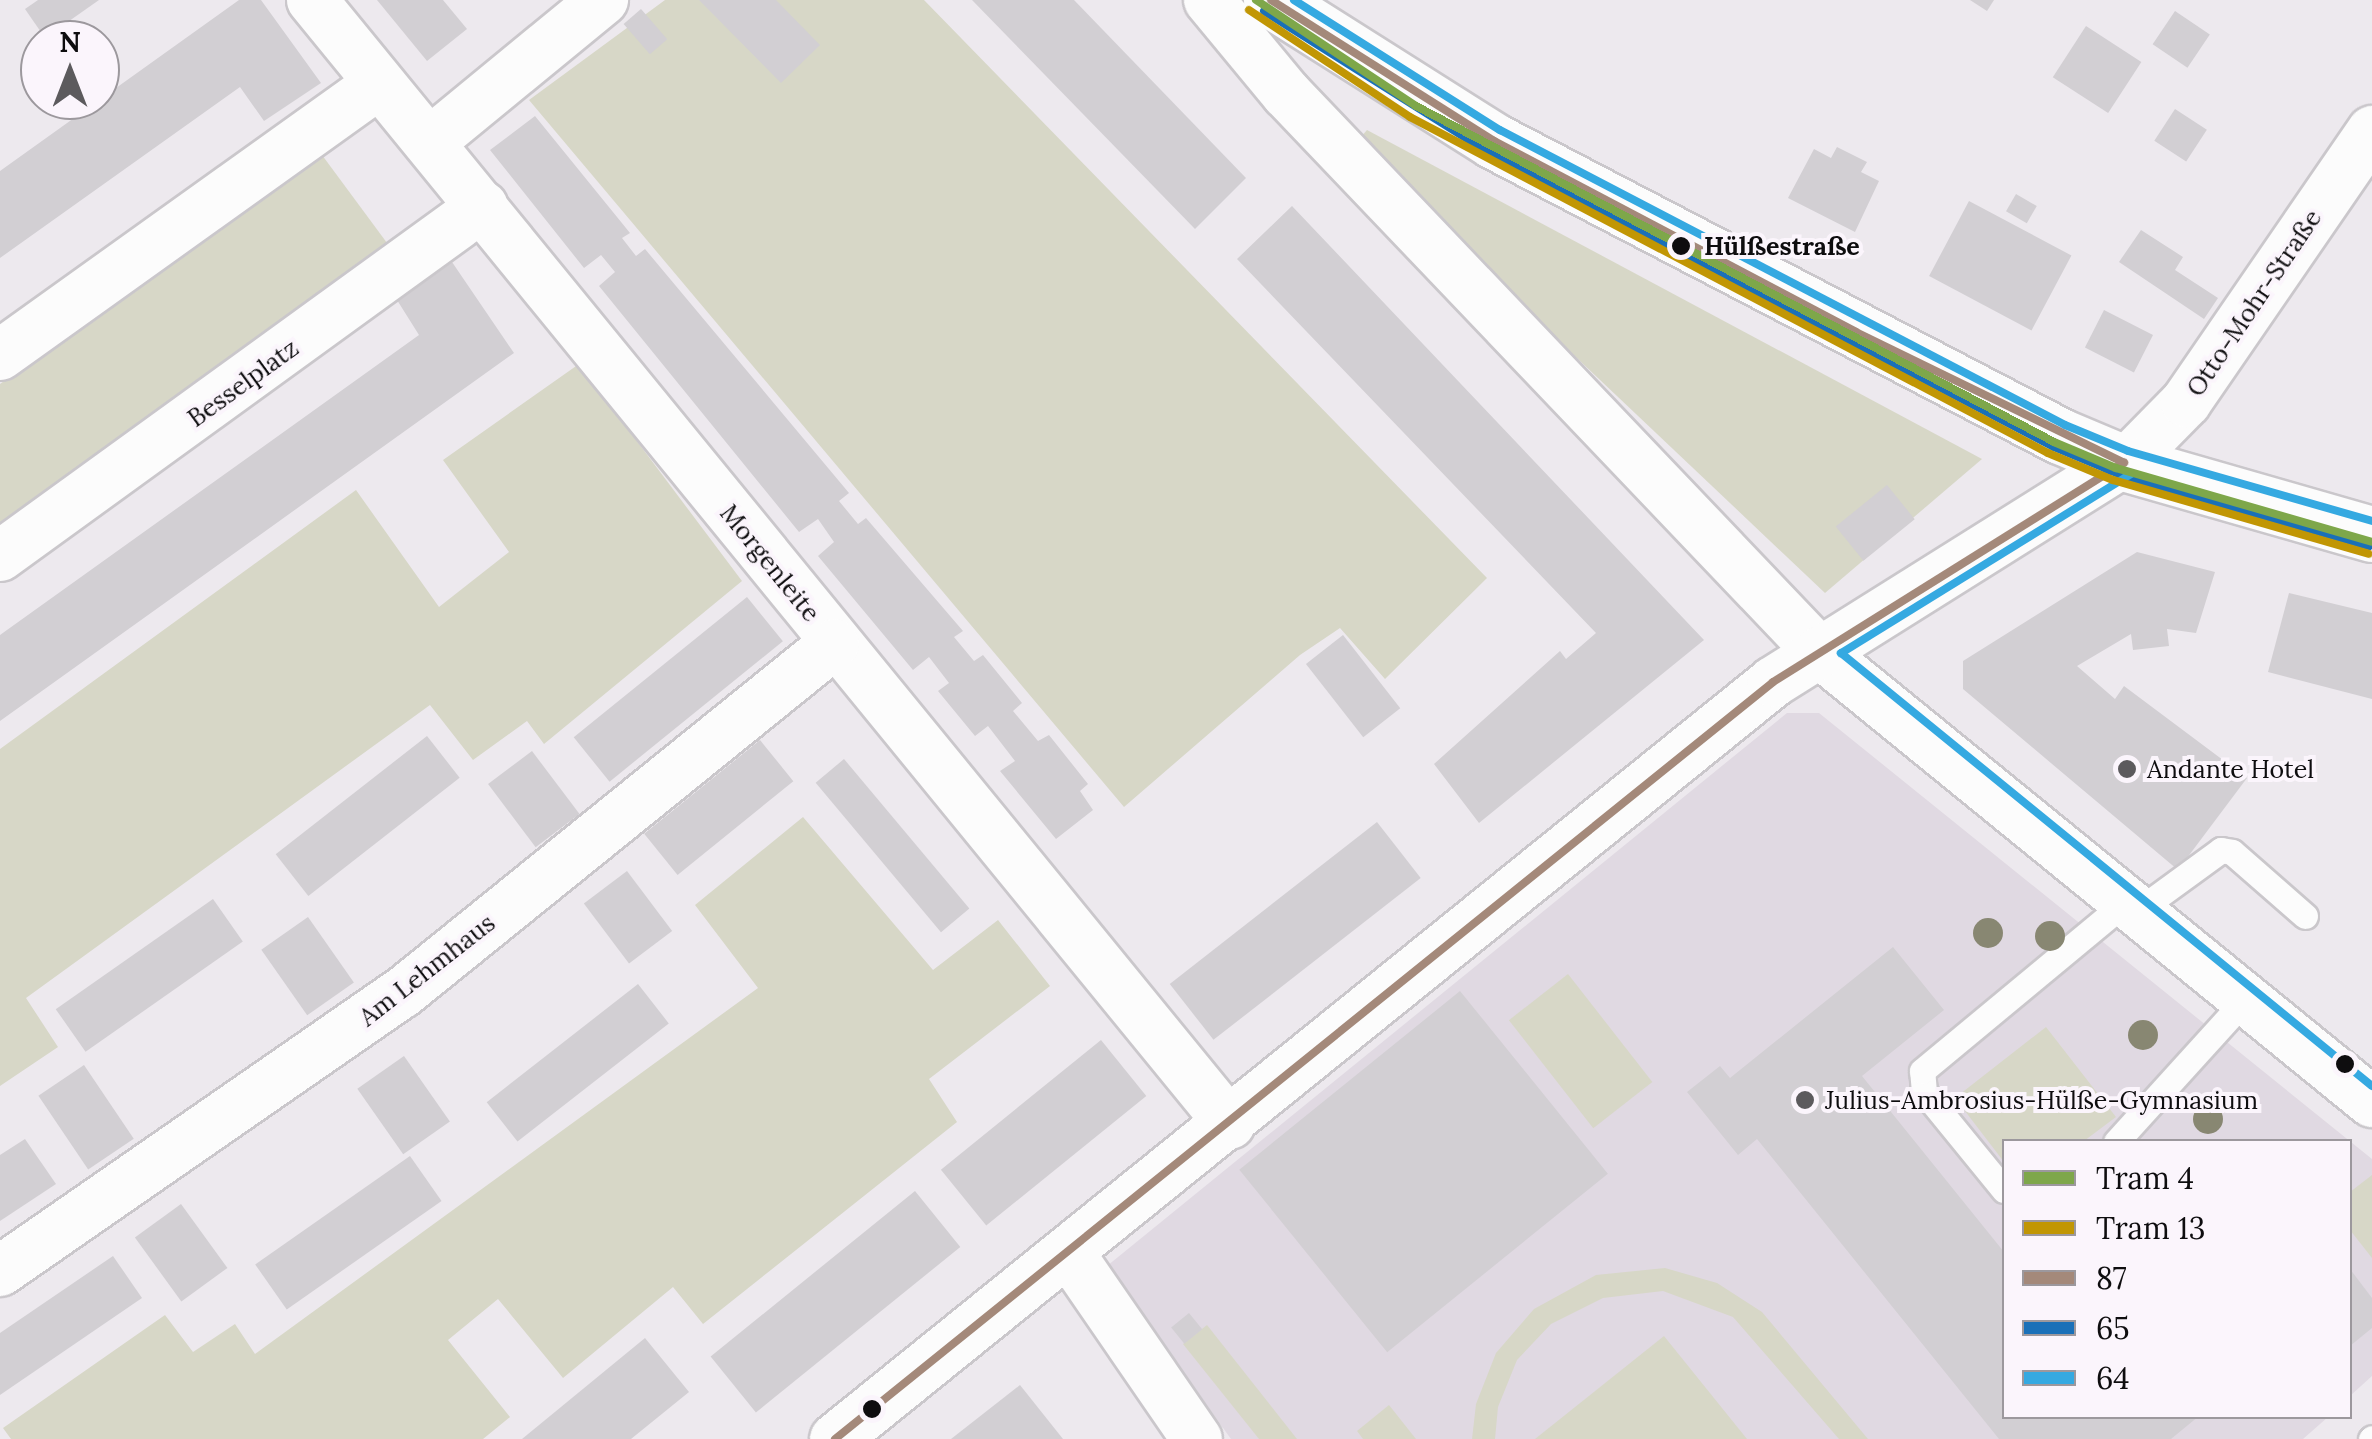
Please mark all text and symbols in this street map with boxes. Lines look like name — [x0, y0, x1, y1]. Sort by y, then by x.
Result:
north arrow — [20, 20, 120, 120]
text: N — [59, 24, 81, 60]
street label: Otto-Mohr-Straße — [2180, 204, 2328, 402]
place label: Hülßestraße — [1704, 231, 1860, 261]
marker: Hülßestraße — [1668, 233, 1694, 259]
street label: Besselplatz — [182, 333, 304, 433]
street label: Morgenleite — [714, 499, 826, 627]
place label: Andante Hotel — [2147, 754, 2314, 784]
marker: Andante Hotel — [2116, 758, 2138, 780]
street label: Am Lehmhaus — [353, 908, 501, 1032]
unlabelled marker — [2335, 1054, 2355, 1074]
place label: Julius-Ambrosius-Hülße-Gymnasium — [1825, 1085, 2258, 1115]
marker: Julius-Ambrosius-Hülße-Gymnasium — [1794, 1089, 1816, 1111]
legend — [2002, 1139, 2352, 1419]
text: Tram 4 — [2096, 1159, 2194, 1197]
text: Tram 13 — [2096, 1209, 2205, 1247]
text: 87 — [2096, 1259, 2127, 1297]
text: 65 — [2096, 1309, 2130, 1347]
text: 64 — [2096, 1359, 2130, 1397]
unlabelled marker — [862, 1399, 882, 1419]

